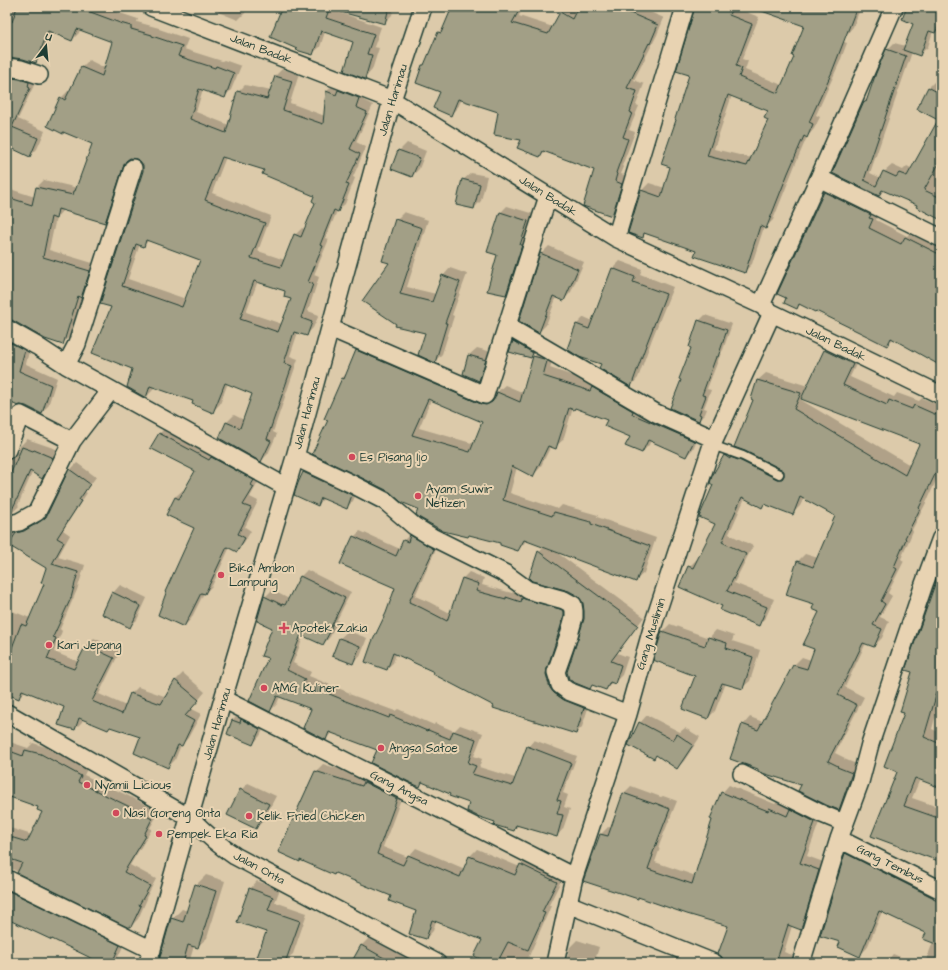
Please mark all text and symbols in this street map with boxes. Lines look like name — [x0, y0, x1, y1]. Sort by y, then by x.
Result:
north arrow — [26, 26, 66, 66]
text: U — [43, 29, 54, 45]
street label: Jalan Badak — [227, 29, 295, 69]
street label: Jalan Harimau — [374, 62, 412, 138]
street label: Jalan Badak — [516, 171, 581, 221]
street label: Jalan Badak — [803, 322, 870, 366]
street label: Jalan Harimau — [289, 375, 325, 451]
place label: Es Pisang Ijo — [360, 449, 427, 467]
marker: Es Pisang Ijo — [347, 452, 357, 462]
place label: Ayam Suwir Netizen — [426, 481, 493, 512]
marker: Ayam Suwir Netizen — [413, 491, 423, 501]
place label: Bika Ambon Lampung — [229, 560, 294, 592]
marker: Bika Ambon Lampung — [216, 570, 226, 580]
street label: Gang Muslimin — [632, 596, 671, 672]
place label: Apotek Zakia — [292, 620, 367, 637]
marker: Apotek Zakia — [279, 623, 289, 633]
place label: Kari Jepang — [57, 637, 121, 655]
marker: Kari Jepang — [44, 640, 54, 650]
place label: AMG Kuliner — [272, 680, 339, 697]
marker: AMG Kuliner — [259, 683, 269, 693]
street label: Jalan Harimau — [199, 686, 235, 762]
place label: Angsa Satoe — [389, 740, 458, 758]
marker: Angsa Satoe — [376, 743, 386, 753]
street label: Gang Angsa — [366, 766, 431, 811]
place label: Nyamii Licious — [95, 777, 171, 795]
marker: Nyamii Licious — [82, 780, 92, 790]
place label: Nasi Goreng Onta — [124, 805, 220, 823]
marker: Nasi Goreng Onta — [111, 808, 121, 818]
place label: Kelik Fried Chicken — [257, 808, 365, 825]
marker: Kelik Fried Chicken — [244, 811, 254, 821]
place label: Pempek Eka Ria — [167, 826, 258, 843]
marker: Pempek Eka Ria — [154, 829, 164, 839]
street label: Gang Tembus — [853, 840, 927, 889]
street label: Jalan Onta — [230, 847, 288, 889]

